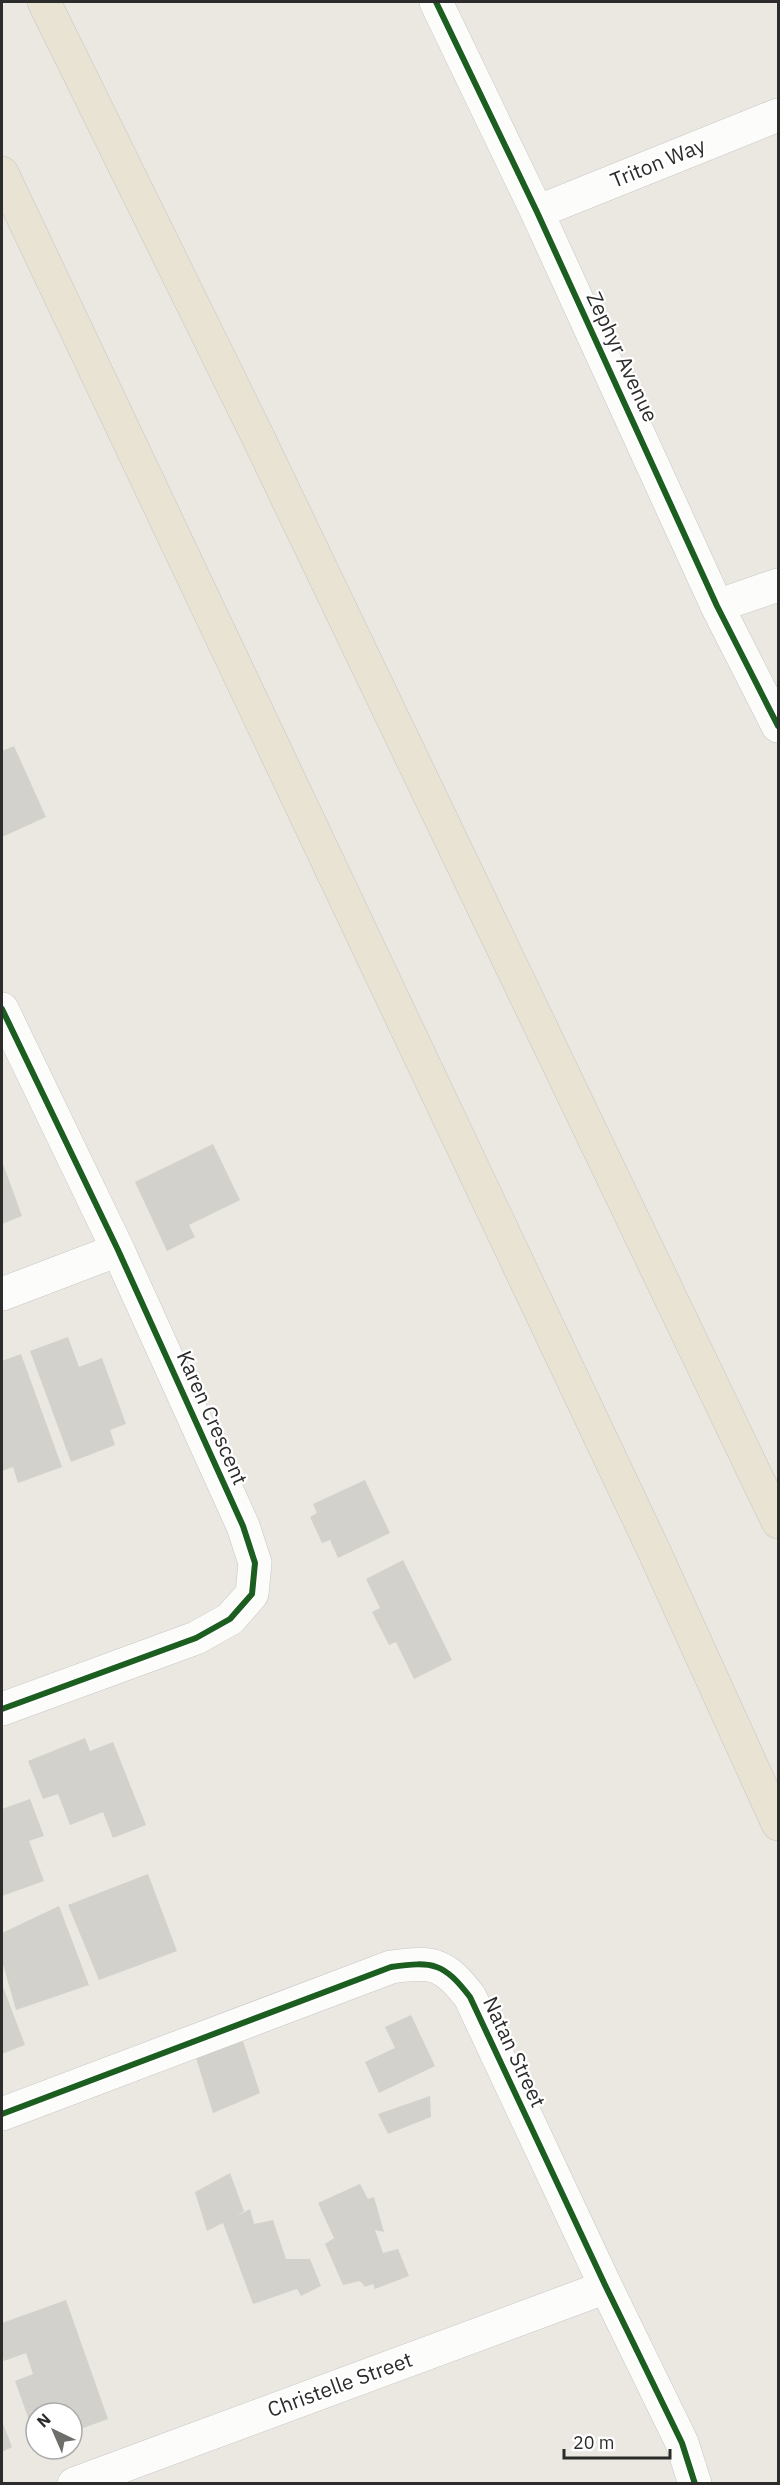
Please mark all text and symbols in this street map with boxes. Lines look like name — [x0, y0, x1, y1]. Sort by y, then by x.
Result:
street label: Triton Way — [606, 130, 710, 194]
street label: Zephyr Avenue — [580, 287, 665, 426]
street label: Karen Crescent — [171, 1346, 255, 1489]
street label: Natan Street — [477, 1992, 553, 2111]
street label: Christelle Street — [263, 2345, 416, 2423]
north arrow — [24, 2401, 84, 2461]
text: N — [32, 2409, 55, 2431]
scale bar — [564, 2422, 670, 2460]
text: 20 m — [573, 2431, 615, 2454]

